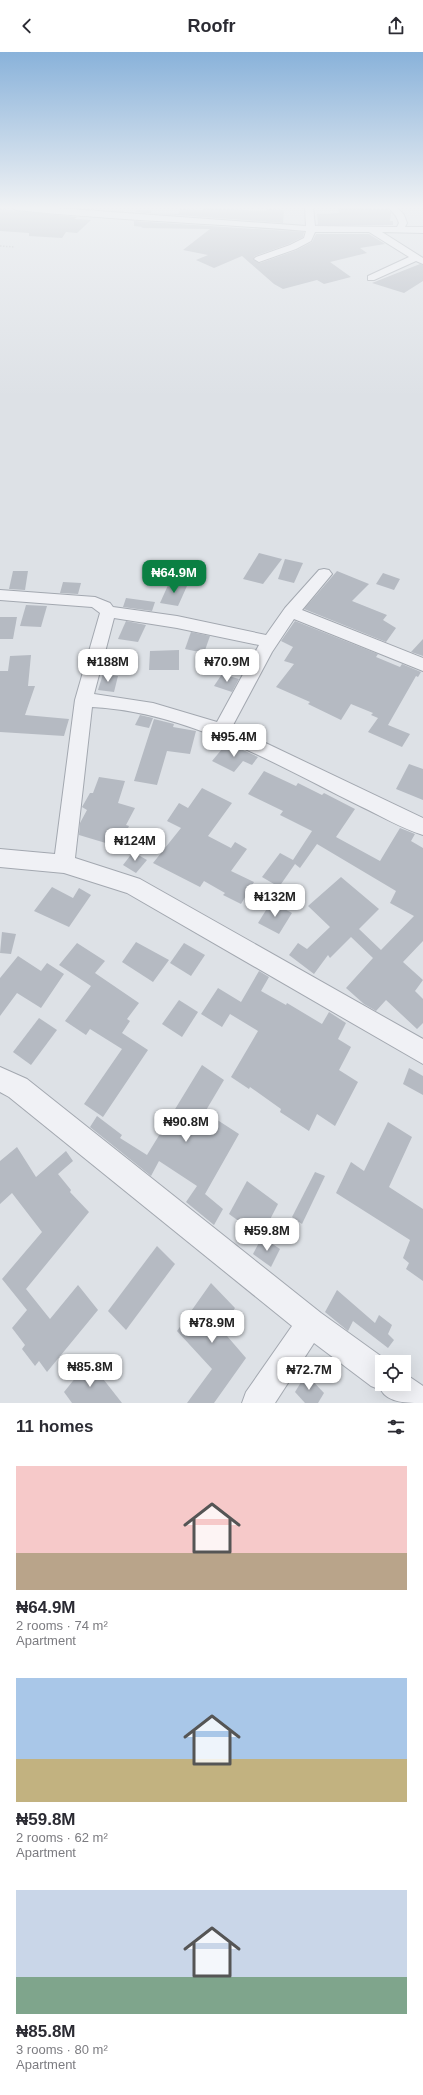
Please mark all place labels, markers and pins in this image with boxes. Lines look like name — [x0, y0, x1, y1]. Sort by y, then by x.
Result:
pin: ₦64.9M — [141, 560, 207, 594]
pin: ₦188M — [80, 649, 136, 683]
pin: ₦70.9M — [194, 649, 260, 683]
pin: ₦95.4M — [201, 724, 267, 758]
pin: ₦124M — [107, 828, 163, 862]
pin: ₦132M — [247, 884, 303, 918]
pin: ₦90.8M — [153, 1109, 219, 1143]
pin: ₦59.8M — [234, 1218, 300, 1252]
pin: ₦78.9M — [179, 1310, 245, 1344]
pin: ₦85.8M — [57, 1354, 123, 1388]
pin: ₦72.7M — [276, 1357, 342, 1391]

